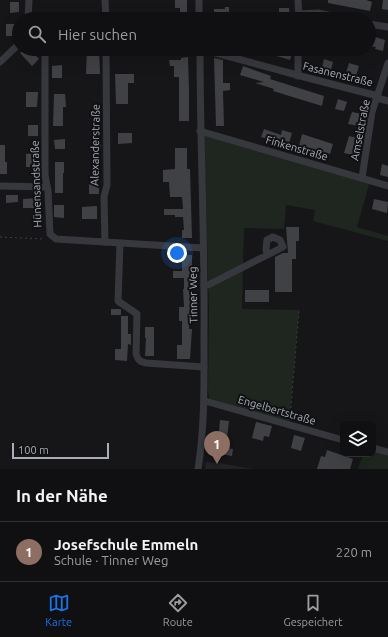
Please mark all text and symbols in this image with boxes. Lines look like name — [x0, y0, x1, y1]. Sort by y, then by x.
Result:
search box — [12, 12, 376, 56]
icon: search — [26, 23, 48, 45]
text: Hier suchen — [58, 26, 137, 43]
street label: Fasanenstraße — [302, 60, 374, 88]
street label: Amselstraße — [348, 98, 372, 162]
street label: Alexanderstraße — [88, 104, 102, 186]
street label: Finkenstraße — [265, 133, 329, 163]
street label: Hünensandstraße — [28, 140, 44, 228]
your location — [167, 243, 187, 263]
street label: Tinner Weg — [187, 267, 199, 323]
street label: Engelbertstraße — [237, 393, 317, 427]
map controls — [340, 421, 376, 457]
button: layers — [340, 421, 376, 457]
pin: 1 — [204, 431, 230, 464]
scale bar — [12, 441, 109, 460]
text: 100 m — [18, 444, 49, 456]
text: In der Nähe — [16, 486, 108, 505]
text: Josefschule Emmeln — [54, 536, 198, 553]
text: 1 — [25, 545, 33, 559]
text: 220 m — [336, 545, 372, 559]
text: Schule · Tinner Weg — [54, 553, 169, 567]
tab: Karte — [45, 592, 72, 628]
tab: Route — [163, 592, 193, 628]
tab: Gespeichert — [283, 592, 343, 628]

